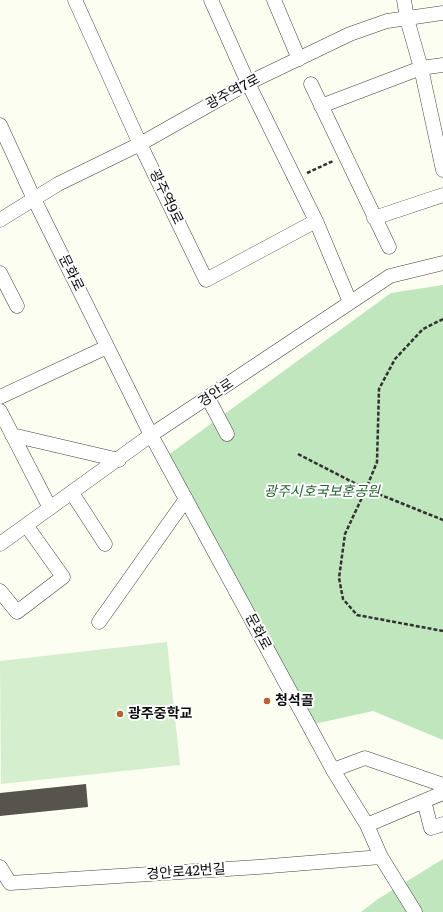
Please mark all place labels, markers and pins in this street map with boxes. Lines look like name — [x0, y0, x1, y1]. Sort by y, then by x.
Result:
place label: 청석골 — [275, 693, 314, 709]
marker: 청석골 — [262, 696, 272, 706]
place label: 광주중학교 — [128, 706, 192, 722]
marker: 광주중학교 — [115, 709, 125, 719]

